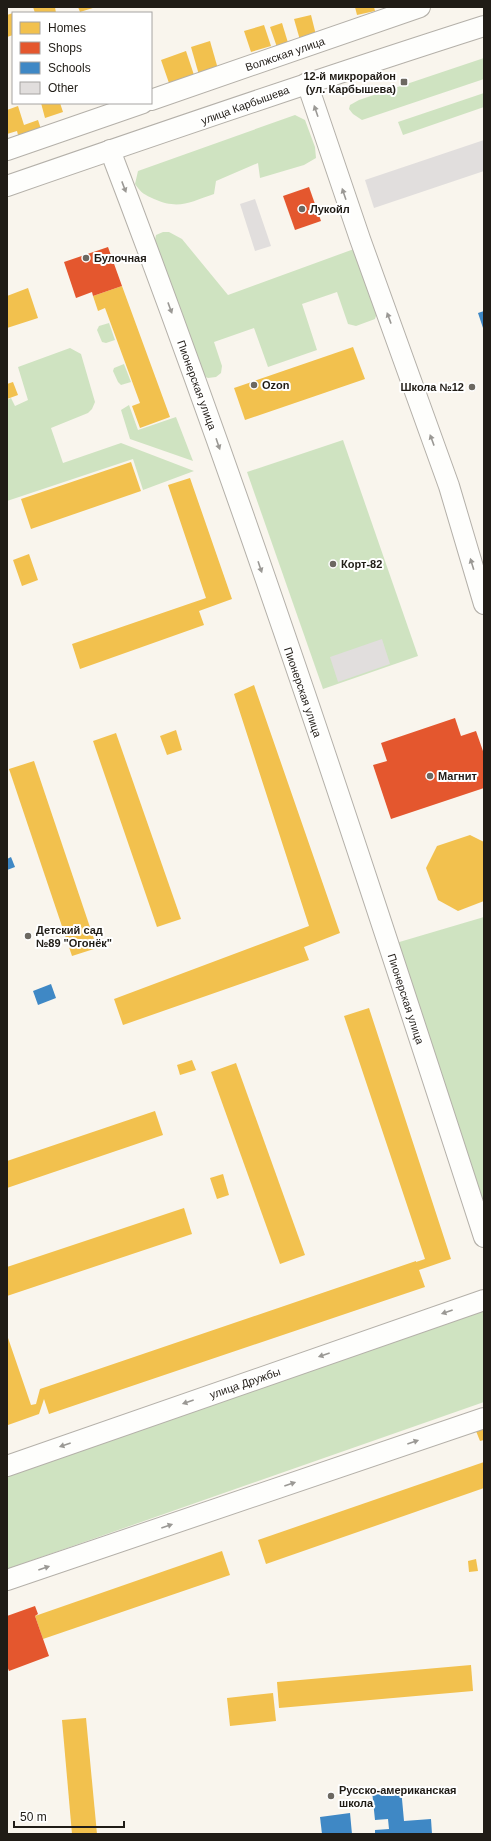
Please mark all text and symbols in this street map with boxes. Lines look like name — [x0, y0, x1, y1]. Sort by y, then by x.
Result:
legend — [12, 12, 152, 104]
text: Homes — [48, 21, 86, 35]
street label: Волжская улица — [244, 35, 327, 73]
text: Shops — [48, 41, 82, 55]
text: Schools — [48, 61, 91, 75]
place label: 12-й микрорайон (ул. Карбышева) — [303, 70, 396, 95]
marker: 12-й микрорайон (ул. Карбышева) — [399, 77, 409, 87]
text: Other — [48, 81, 78, 95]
street label: улица Карбышева — [199, 83, 292, 127]
one-way arrow — [313, 104, 319, 116]
one-way arrow — [122, 181, 128, 193]
one-way arrow — [341, 187, 347, 199]
place label: Лукойл — [310, 203, 350, 215]
marker: Лукойл — [297, 204, 307, 214]
place label: Булочная — [94, 252, 147, 264]
marker: Булочная — [81, 253, 91, 263]
one-way arrow — [167, 303, 173, 315]
one-way arrow — [385, 311, 391, 323]
street label: Пионерская улица — [175, 339, 219, 432]
place label: Ozon — [262, 379, 290, 391]
marker: Ozon — [249, 380, 259, 390]
place label: Школа №12 — [400, 381, 464, 393]
marker: Школа №12 — [467, 382, 477, 392]
one-way arrow — [429, 434, 435, 446]
one-way arrow — [215, 438, 221, 450]
one-way arrow — [469, 557, 475, 569]
place label: Корт-82 — [341, 558, 382, 570]
marker: Корт-82 — [328, 559, 338, 569]
one-way arrow — [257, 561, 263, 573]
street label: Пионерская улица — [282, 645, 324, 739]
place label: Магнит — [438, 770, 477, 782]
marker: Магнит — [425, 771, 435, 781]
place label: Детский сад №89 "Огонёк" — [36, 924, 112, 949]
marker: Детский сад №89 "Огонёк" — [23, 931, 33, 941]
street label: Пионерская улица — [386, 952, 427, 1047]
one-way arrow — [441, 1310, 453, 1316]
one-way arrow — [318, 1352, 330, 1358]
street label: улица Дружбы — [208, 1365, 282, 1401]
one-way arrow — [182, 1400, 194, 1406]
one-way arrow — [408, 1439, 420, 1445]
one-way arrow — [59, 1443, 71, 1449]
one-way arrow — [285, 1481, 297, 1487]
one-way arrow — [162, 1523, 174, 1529]
one-way arrow — [38, 1564, 50, 1570]
place label: Русско-американская школа — [339, 1784, 456, 1809]
marker: Русско-американская школа — [326, 1791, 336, 1801]
scale bar — [14, 1803, 124, 1829]
text: 50 m — [20, 1810, 47, 1824]

